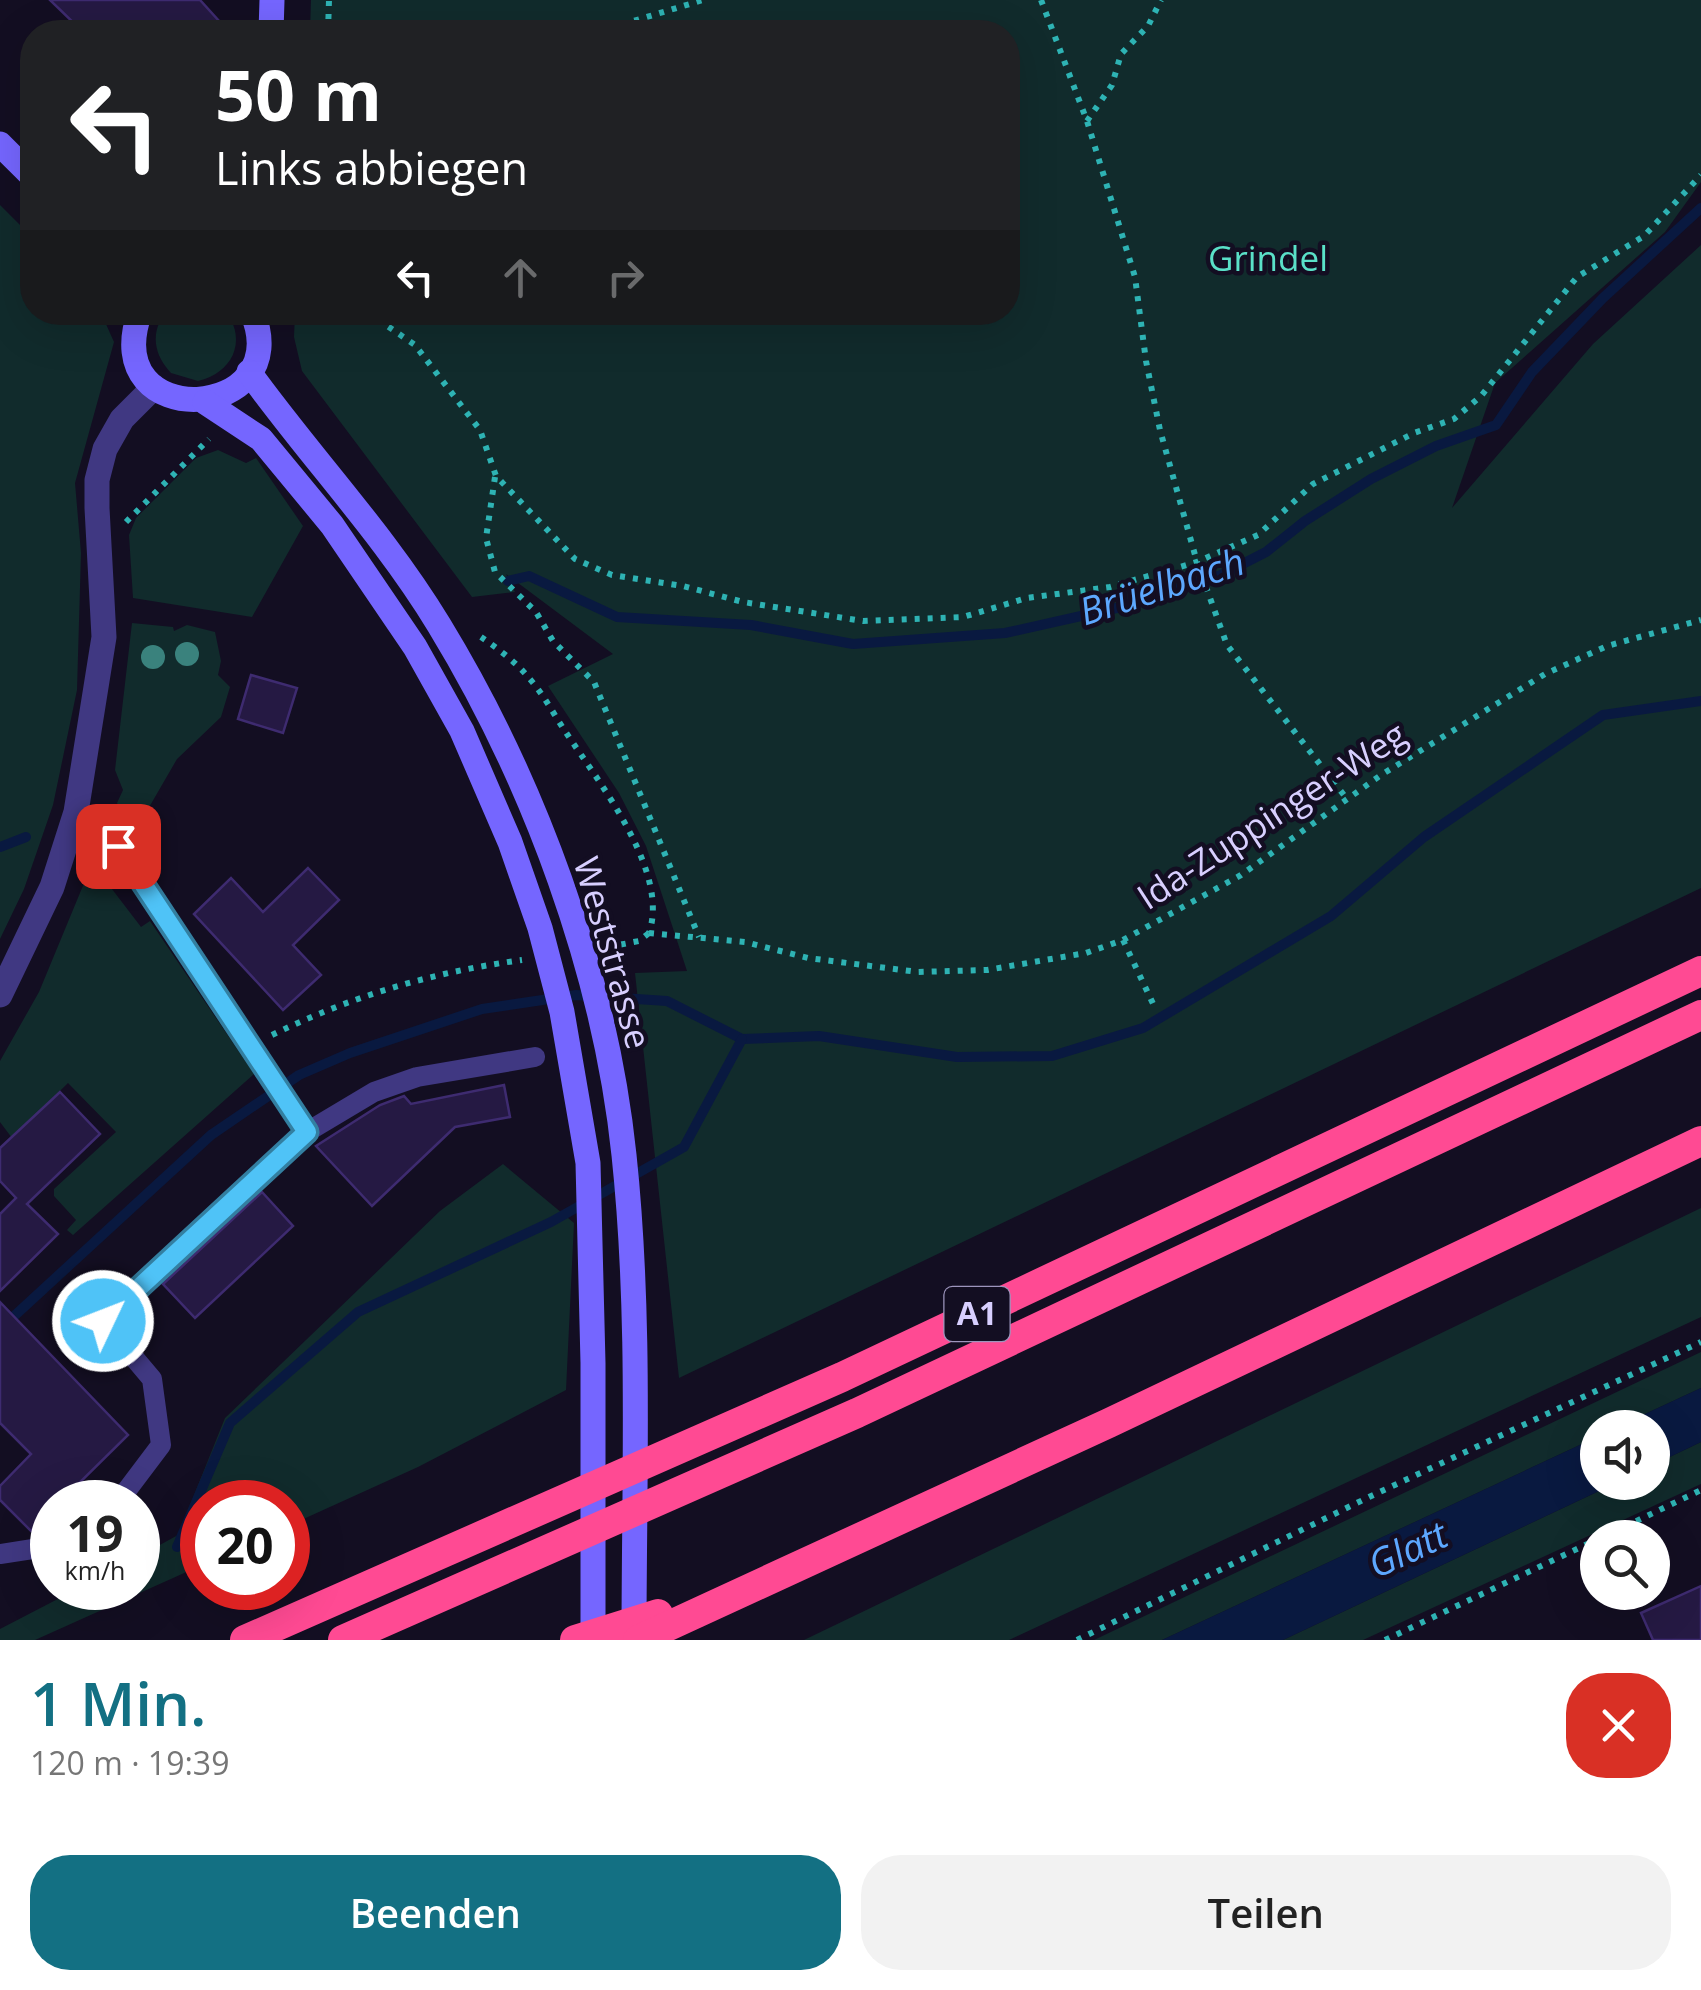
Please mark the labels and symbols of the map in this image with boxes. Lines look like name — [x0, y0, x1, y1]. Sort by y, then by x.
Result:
park label: Grindel — [1208, 234, 1328, 281]
water label: Brüelbach — [1072, 534, 1251, 636]
street label: Ida-Zuppinger-Weg — [1128, 710, 1415, 919]
pin — [76, 804, 161, 889]
street label: Weststrasse — [564, 851, 663, 1054]
position arrow — [51, 1269, 155, 1373]
road number: A1 — [944, 1287, 1010, 1341]
speed limit sign: 20 — [180, 1480, 310, 1610]
water label: Glatt — [1359, 1507, 1457, 1589]

